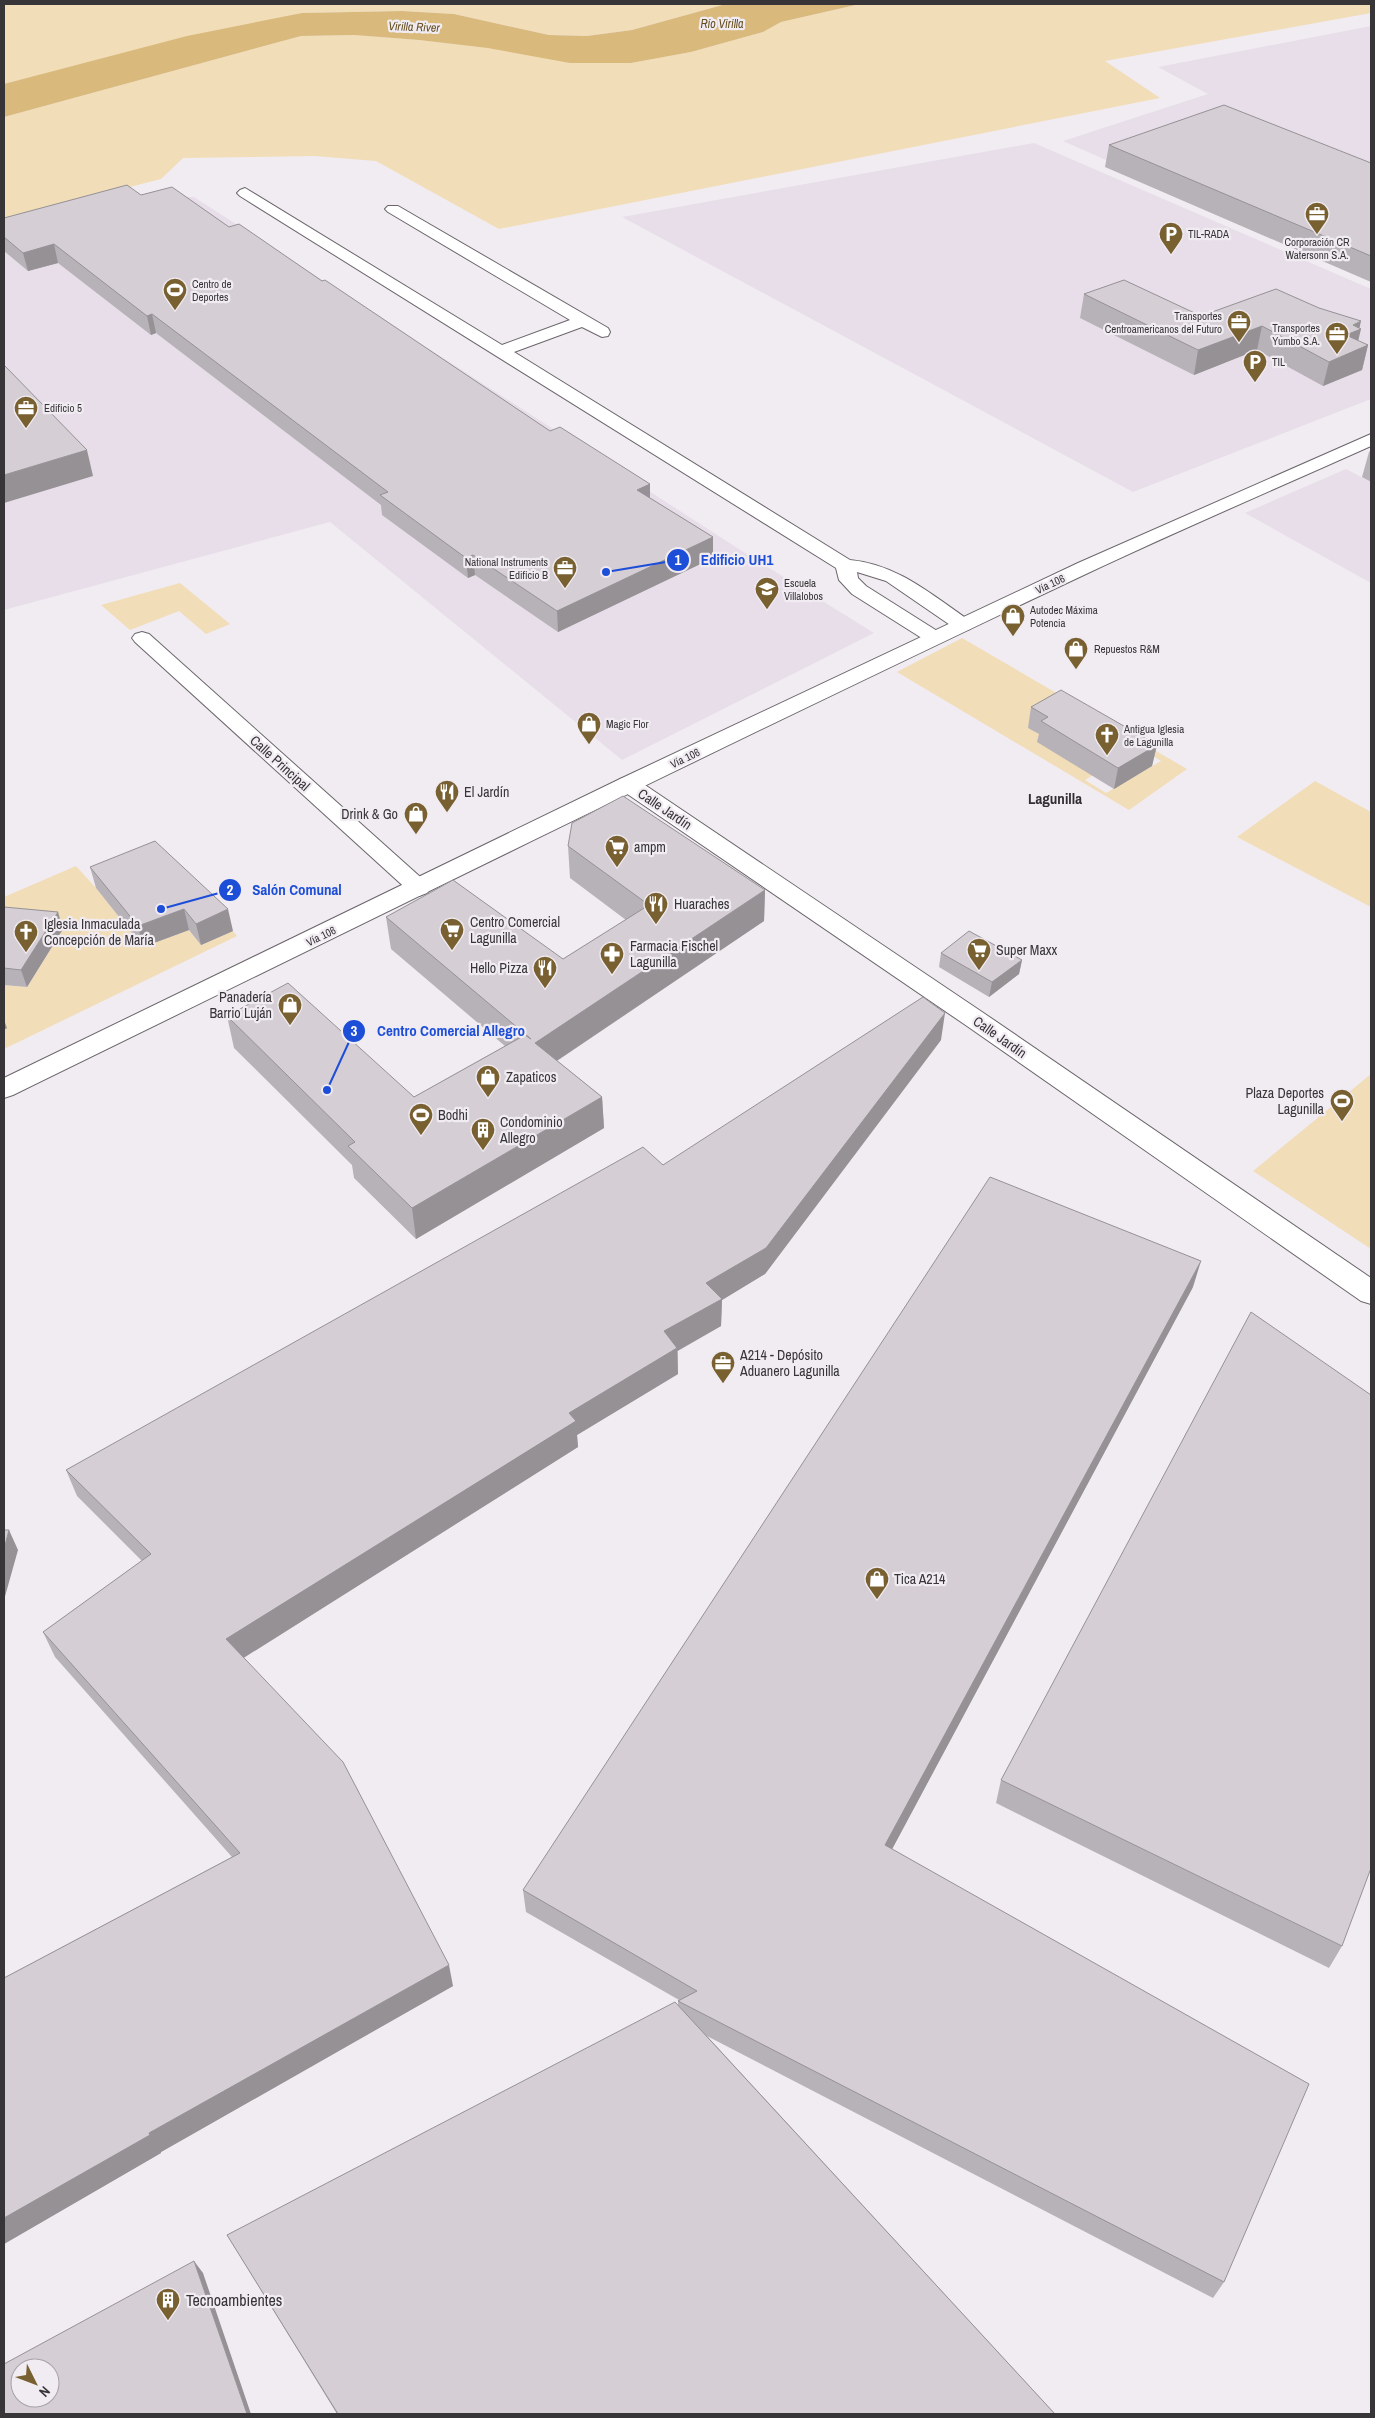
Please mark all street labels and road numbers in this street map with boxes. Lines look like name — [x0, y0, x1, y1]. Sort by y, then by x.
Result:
street label: Vía 106 — [1033, 571, 1067, 597]
street label: Calle Principal — [246, 731, 314, 795]
street label: Vía 106 — [668, 745, 702, 771]
street label: Calle Jardín — [635, 784, 695, 834]
street label: Vía 106 — [304, 923, 338, 949]
street label: Calle Jardín — [970, 1012, 1030, 1062]

